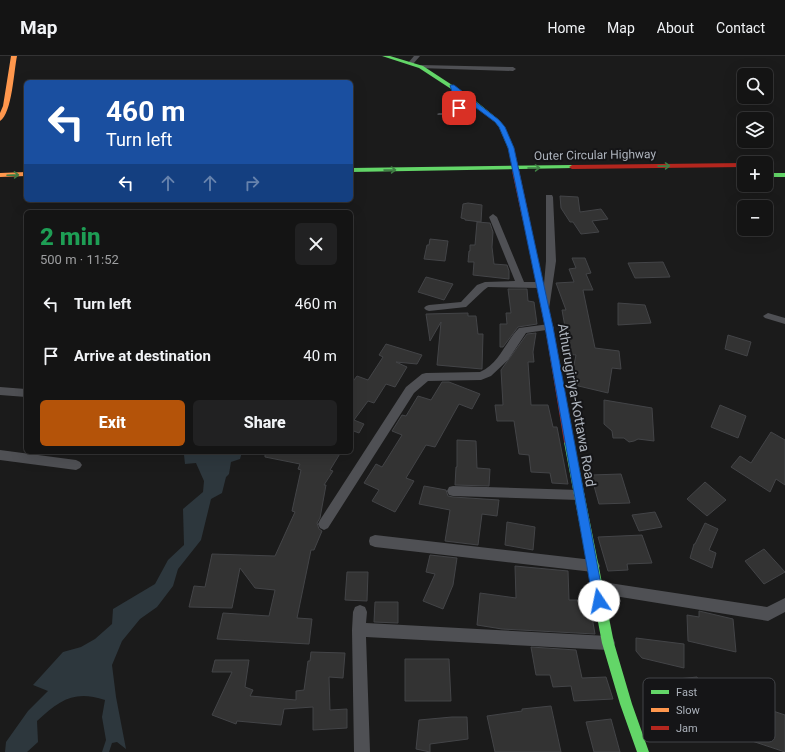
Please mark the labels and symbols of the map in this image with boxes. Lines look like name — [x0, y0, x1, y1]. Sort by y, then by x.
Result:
pin — [442, 91, 476, 125]
street label: Outer Circular Highway — [534, 147, 657, 163]
one-way arrow — [657, 163, 670, 170]
one-way arrow — [527, 164, 540, 172]
one-way arrow — [383, 166, 396, 174]
one-way arrow — [6, 171, 19, 178]
street label: Athurugiriya-Kottawa Road — [555, 322, 599, 488]
position arrow — [578, 580, 620, 622]
legend — [643, 678, 775, 742]
text: Fast — [676, 686, 698, 699]
text: Slow — [676, 704, 700, 717]
text: Jam — [676, 722, 698, 735]

